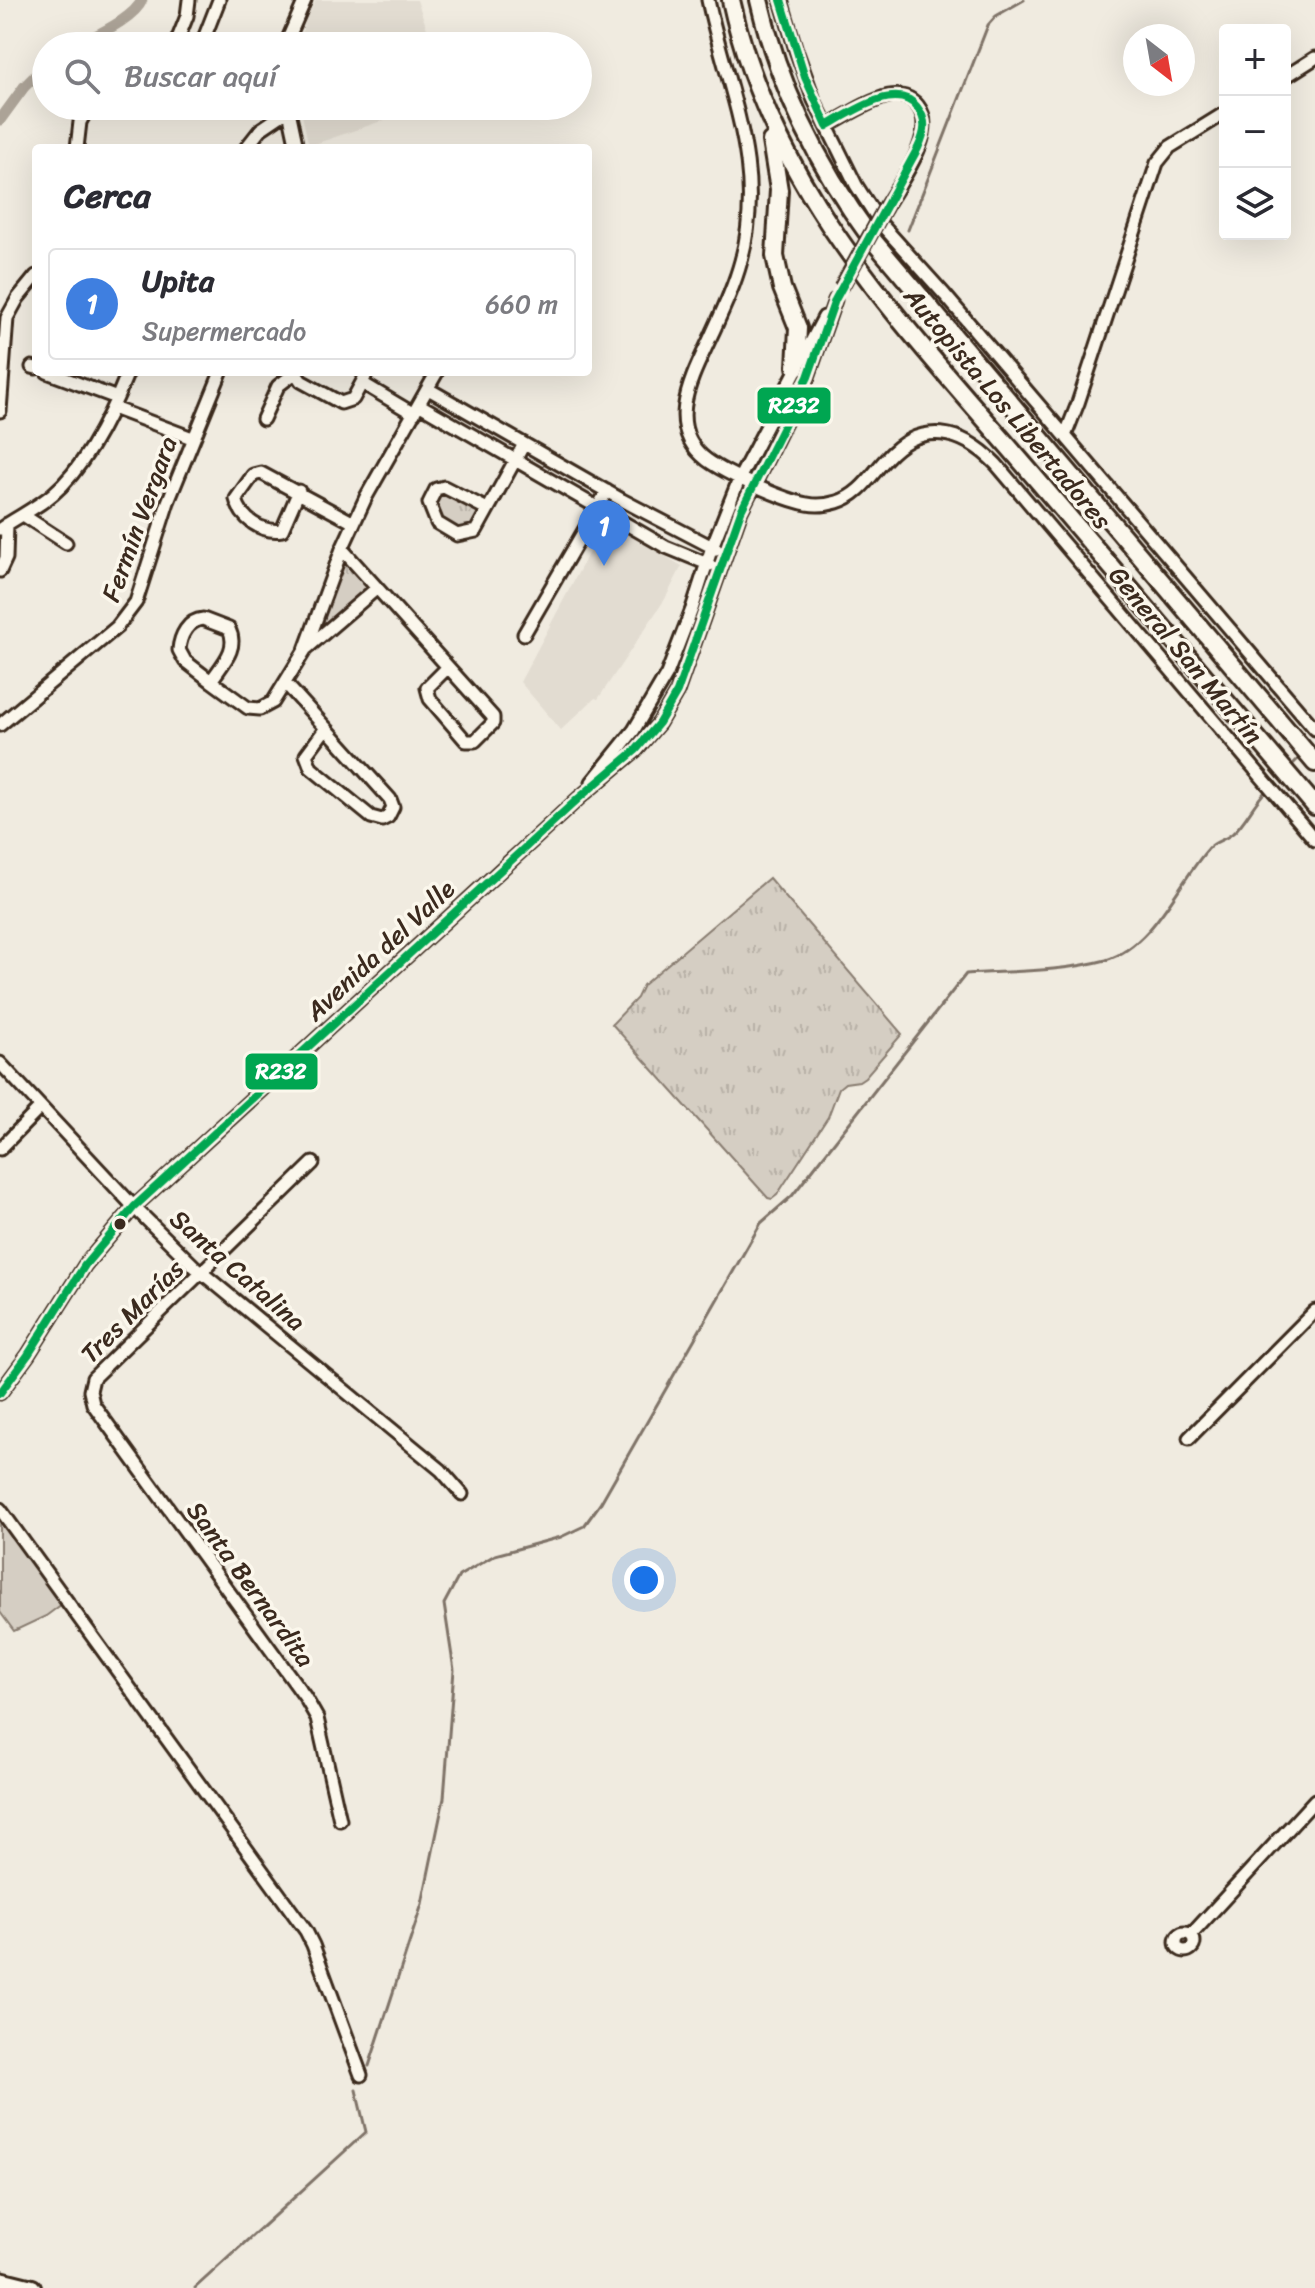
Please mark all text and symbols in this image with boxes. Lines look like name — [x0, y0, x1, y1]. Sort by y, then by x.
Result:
north arrow — [1123, 24, 1195, 96]
map controls — [1219, 24, 1291, 240]
button: + — [1219, 24, 1291, 96]
search box — [32, 32, 592, 120]
text: Buscar aquí — [124, 49, 277, 103]
icon: search — [60, 54, 104, 98]
button: − — [1219, 96, 1291, 168]
text: Cerca — [64, 166, 151, 226]
button: layers — [1219, 168, 1291, 240]
text: Upita — [142, 254, 214, 308]
street label: Autopista Los Libertadores — [891, 275, 1124, 540]
text: 1 — [86, 281, 98, 327]
text: 660 m — [485, 281, 558, 327]
text: Supermercado — [142, 308, 306, 354]
line badge: R232 — [756, 386, 832, 425]
text: R232 — [768, 386, 820, 425]
street label: Fermín Vergara — [88, 430, 190, 608]
pin: 1 — [578, 500, 630, 566]
street label: General San Martín — [1097, 555, 1275, 755]
street label: Avenida del Valle — [293, 867, 466, 1033]
line badge: R232 — [244, 1052, 319, 1091]
text: R232 — [255, 1052, 307, 1091]
street label: Santa Catalina — [159, 1197, 317, 1343]
unlabelled marker — [112, 1216, 128, 1232]
street label: Tres Marías — [69, 1247, 196, 1374]
street label: Santa Bernardita — [174, 1491, 328, 1677]
your location — [624, 1560, 664, 1600]

